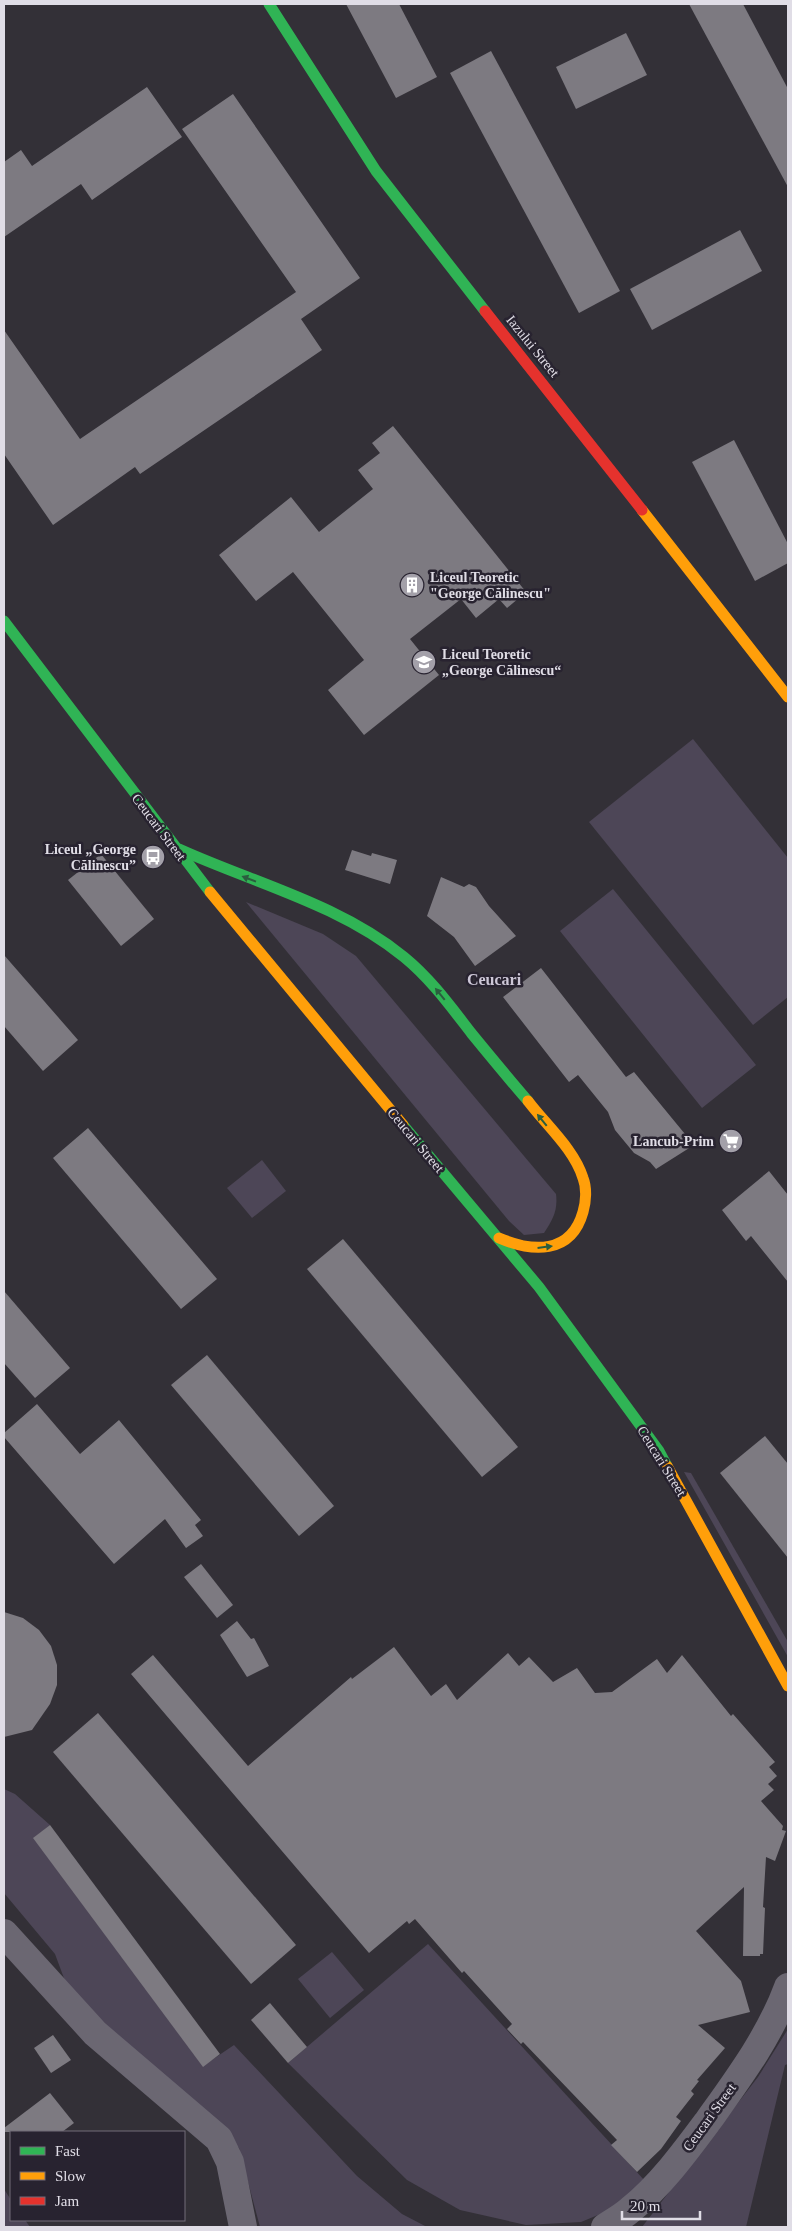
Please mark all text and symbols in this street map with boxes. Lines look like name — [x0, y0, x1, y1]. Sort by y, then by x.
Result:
street label: Iazului Street — [503, 312, 562, 380]
place label: Liceul Teoretic "George Călinescu" — [430, 570, 551, 601]
building icon: Liceul Teoretic "George Călinescu" — [399, 572, 425, 598]
place label: Liceul Teoretic „George Călinescu“ — [442, 647, 561, 678]
school or university icon: Liceul Teoretic „George Călinescu“ — [411, 649, 437, 675]
street label: Ceucari Street — [129, 791, 189, 864]
place label: Liceul „George Călinescu” — [45, 842, 136, 873]
bus stop icon: Liceul „George Călinescu” — [140, 844, 166, 870]
one-way arrow — [241, 875, 256, 883]
district label: Ceucari — [467, 971, 522, 988]
one-way arrow — [434, 988, 445, 1001]
street label: Ceucari Street — [384, 1105, 447, 1176]
one-way arrow — [537, 1114, 548, 1127]
supermarket icon: Lancub-Prim — [718, 1128, 744, 1154]
place label: Lancub-Prim — [633, 1134, 714, 1149]
one-way arrow — [538, 1243, 554, 1251]
street label: Ceucari Street — [634, 1424, 689, 1499]
street label: Ceucari Street — [680, 2081, 739, 2154]
legend — [10, 2131, 185, 2221]
text: Fast — [55, 2143, 81, 2159]
text: Slow — [55, 2168, 86, 2184]
scale bar — [622, 2188, 700, 2220]
text: Jam — [55, 2193, 79, 2209]
text: 20 m — [630, 2198, 661, 2214]

